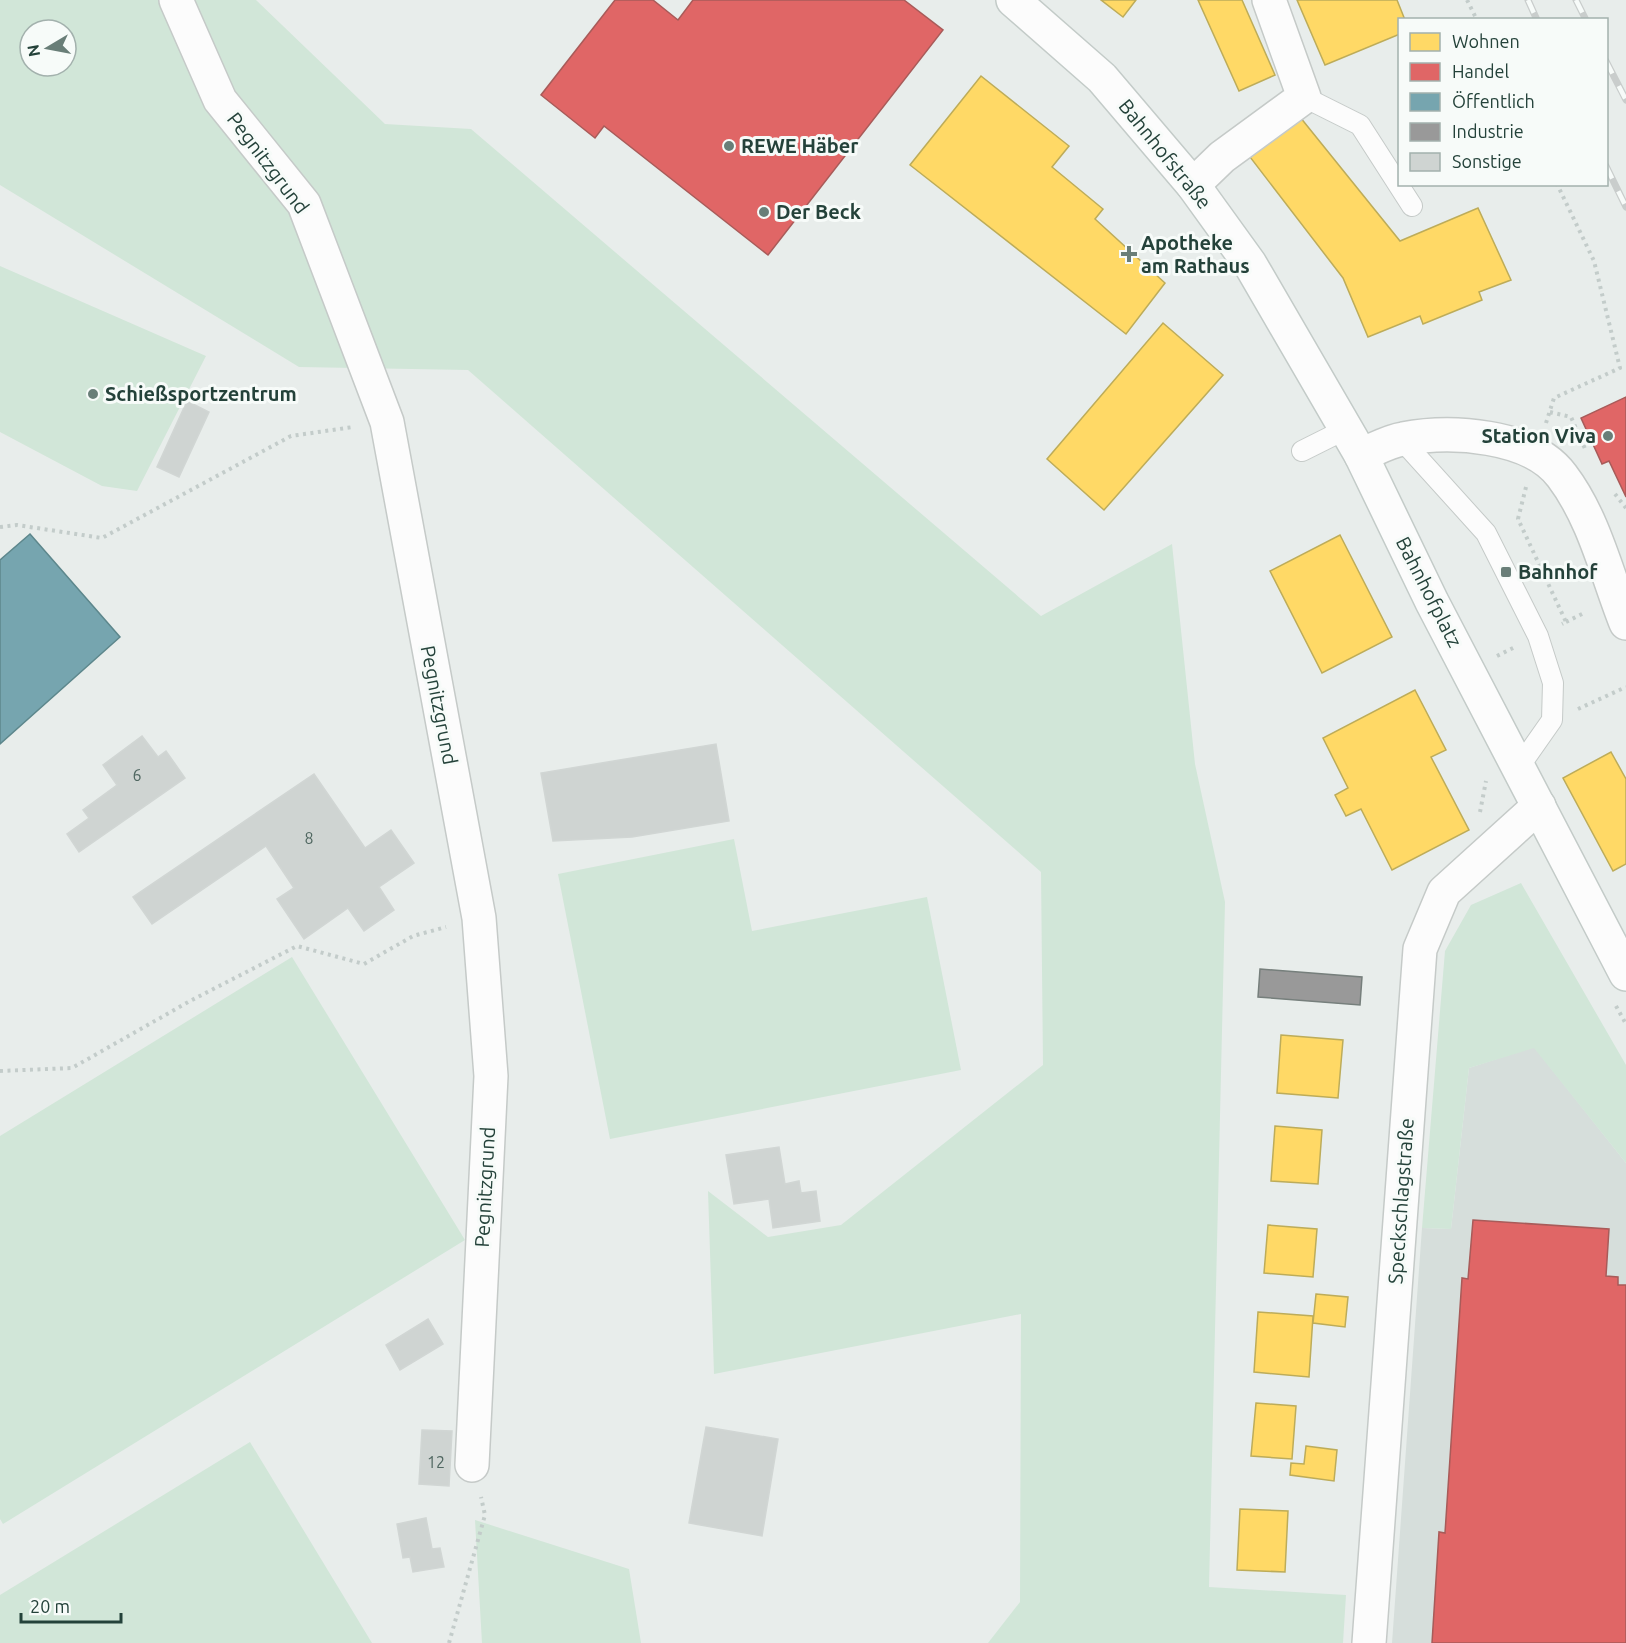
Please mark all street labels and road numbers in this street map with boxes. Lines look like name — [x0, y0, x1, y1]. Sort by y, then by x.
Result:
street label: Bahnhofstraße — [1114, 94, 1217, 213]
street label: Pegnitzgrund — [223, 108, 314, 218]
street label: Bahnhofplatz — [1392, 533, 1467, 651]
street label: Pegnitzgrund — [417, 643, 462, 766]
street label: Speckschlagstraße — [1383, 1117, 1418, 1285]
street label: Pegnitzgrund — [470, 1126, 499, 1248]

